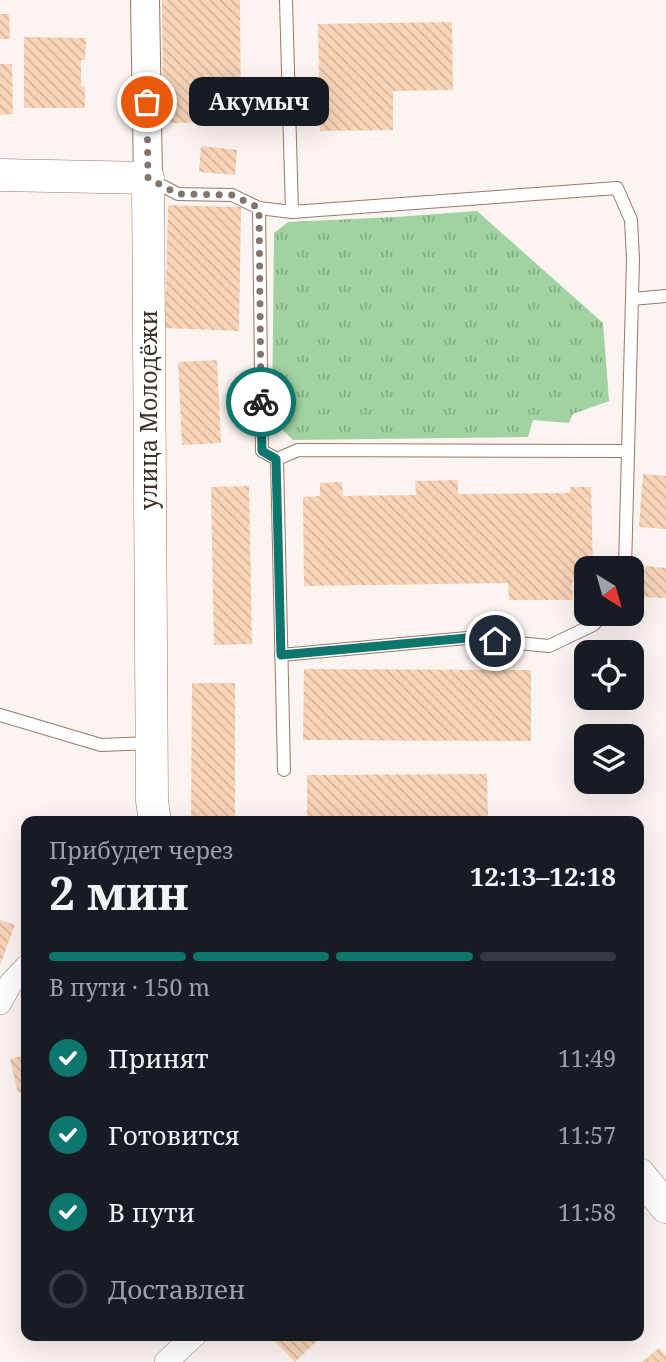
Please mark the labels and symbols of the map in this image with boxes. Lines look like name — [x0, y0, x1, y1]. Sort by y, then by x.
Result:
pin — [117, 72, 177, 132]
callout: Акумыч — [189, 78, 329, 126]
street label: улица Молодёжи — [132, 310, 164, 510]
courier — [226, 367, 296, 437]
north arrow — [574, 556, 644, 626]
pin — [465, 611, 525, 671]

